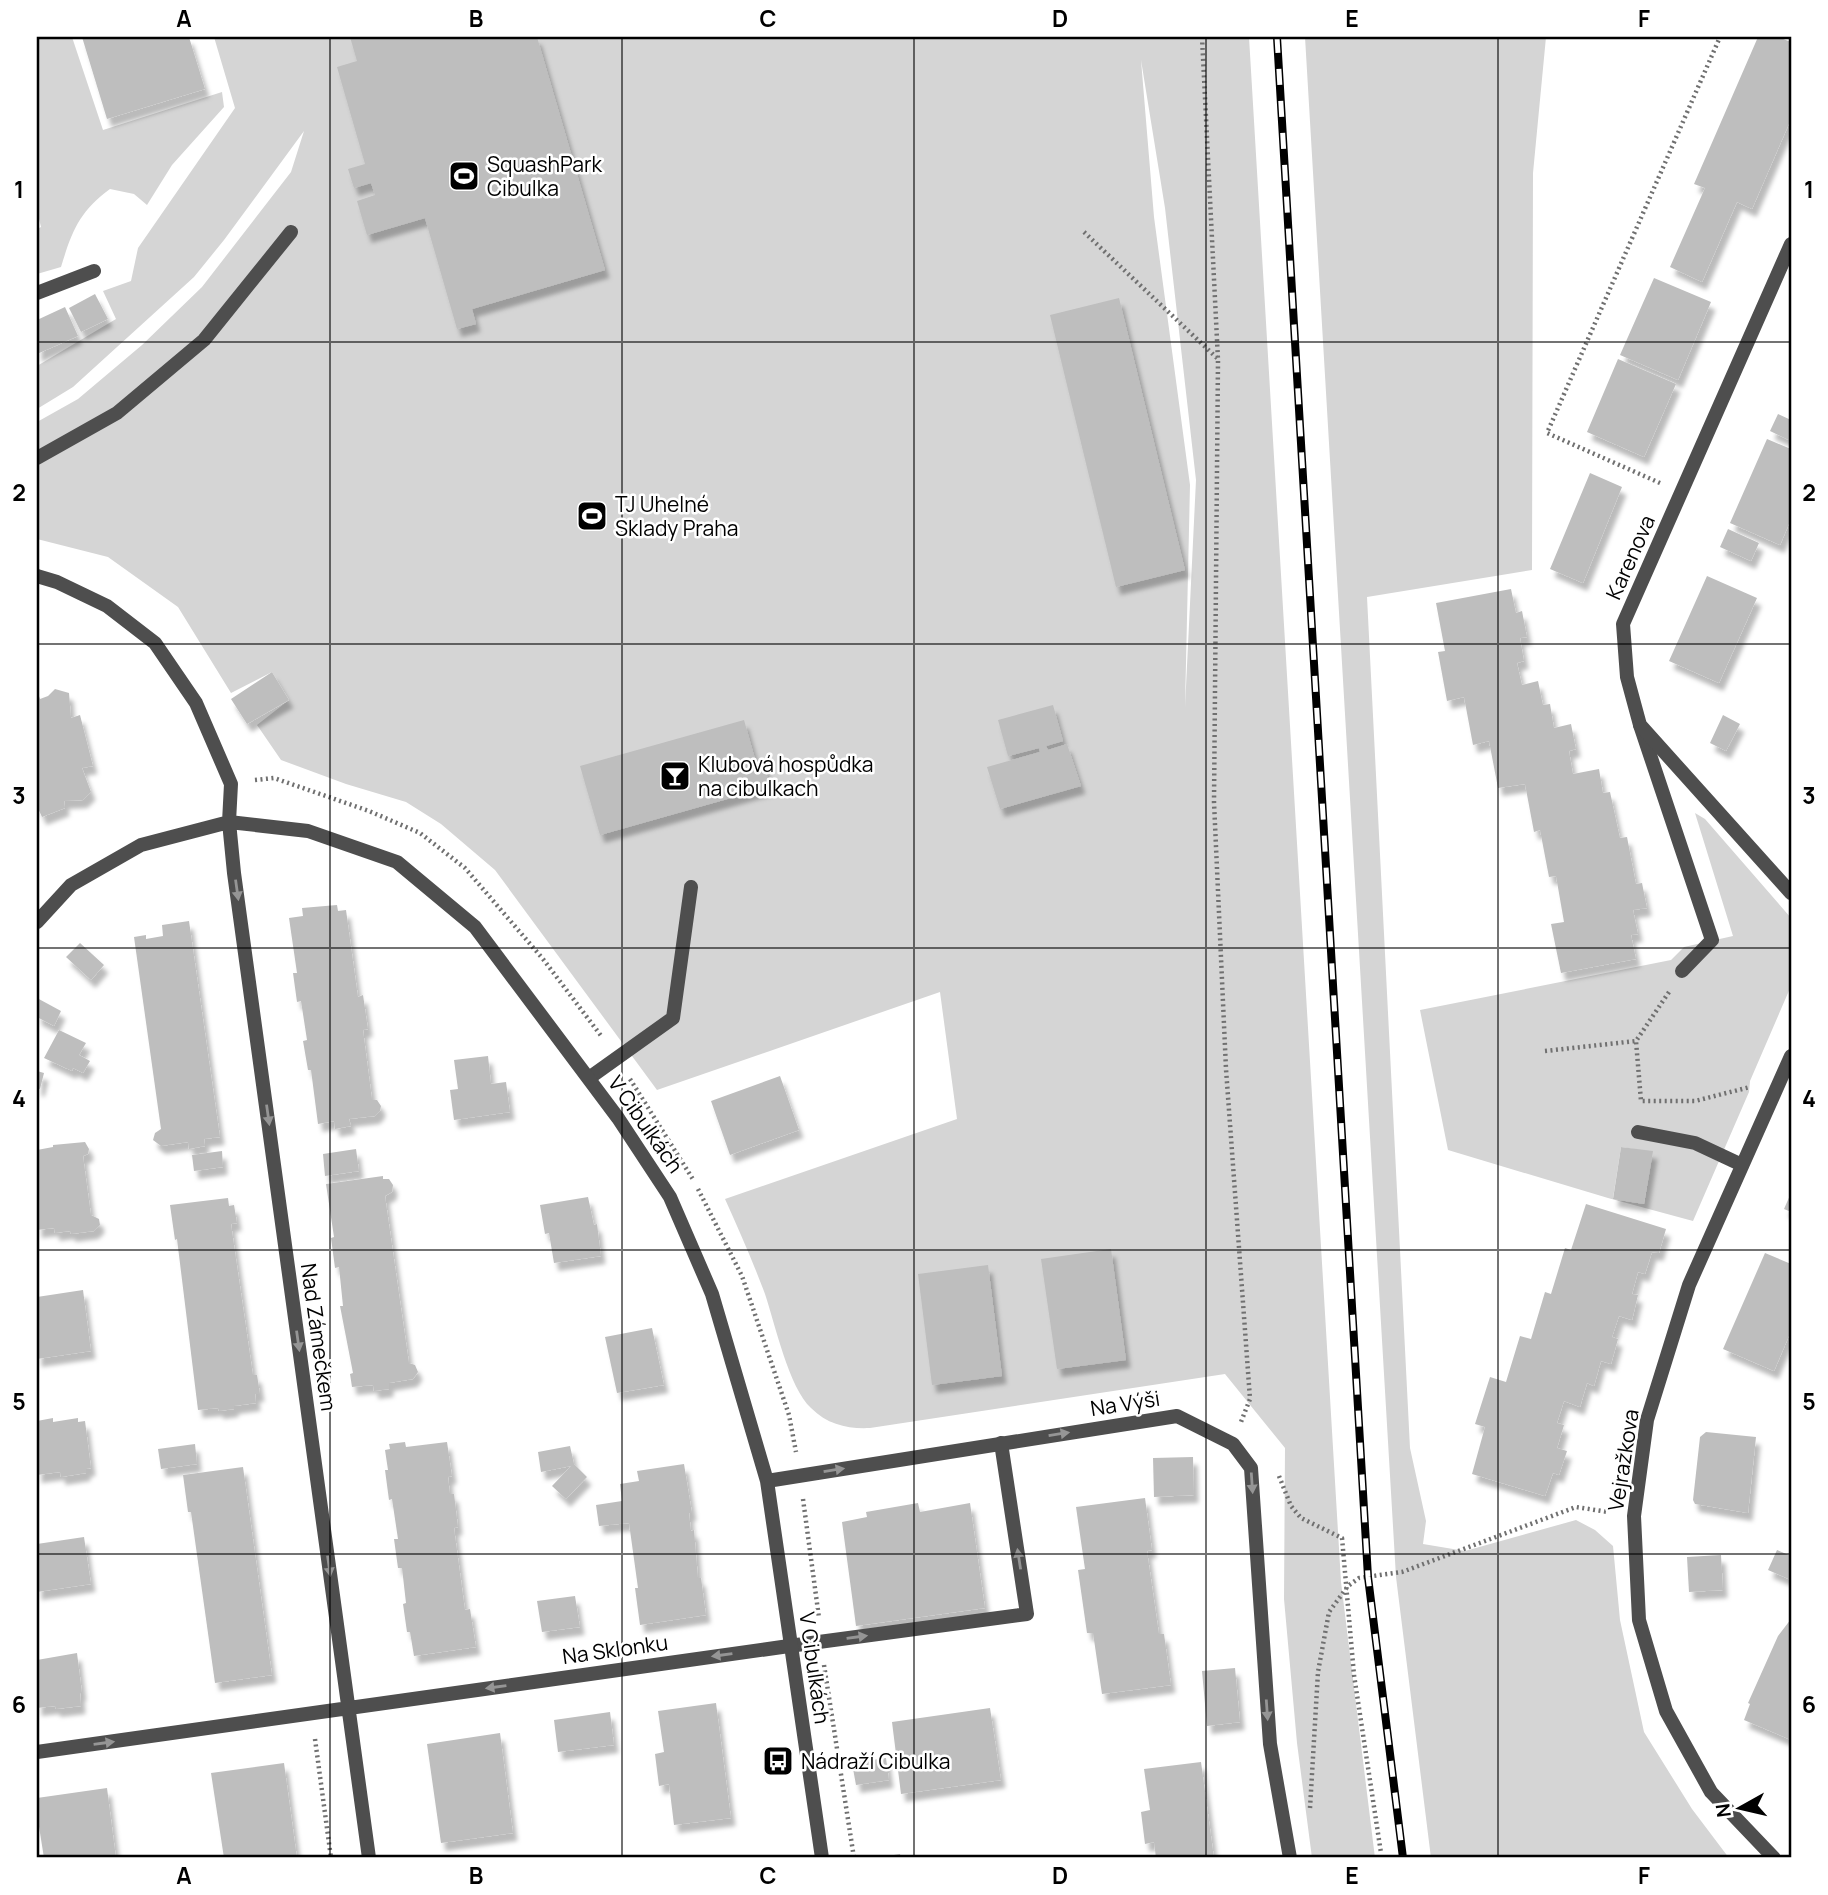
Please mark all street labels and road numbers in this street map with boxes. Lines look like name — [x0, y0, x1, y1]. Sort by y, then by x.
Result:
street label: Karenova — [1599, 510, 1661, 604]
street label: V Cibulkách — [602, 1070, 690, 1178]
street label: Nad Zámečkem — [295, 1261, 343, 1413]
street label: Na Výši — [1088, 1384, 1162, 1422]
street label: Vejražkova — [1601, 1407, 1645, 1513]
street label: V Cibulkách — [793, 1610, 837, 1726]
street label: Na Sklonku — [560, 1628, 670, 1670]

